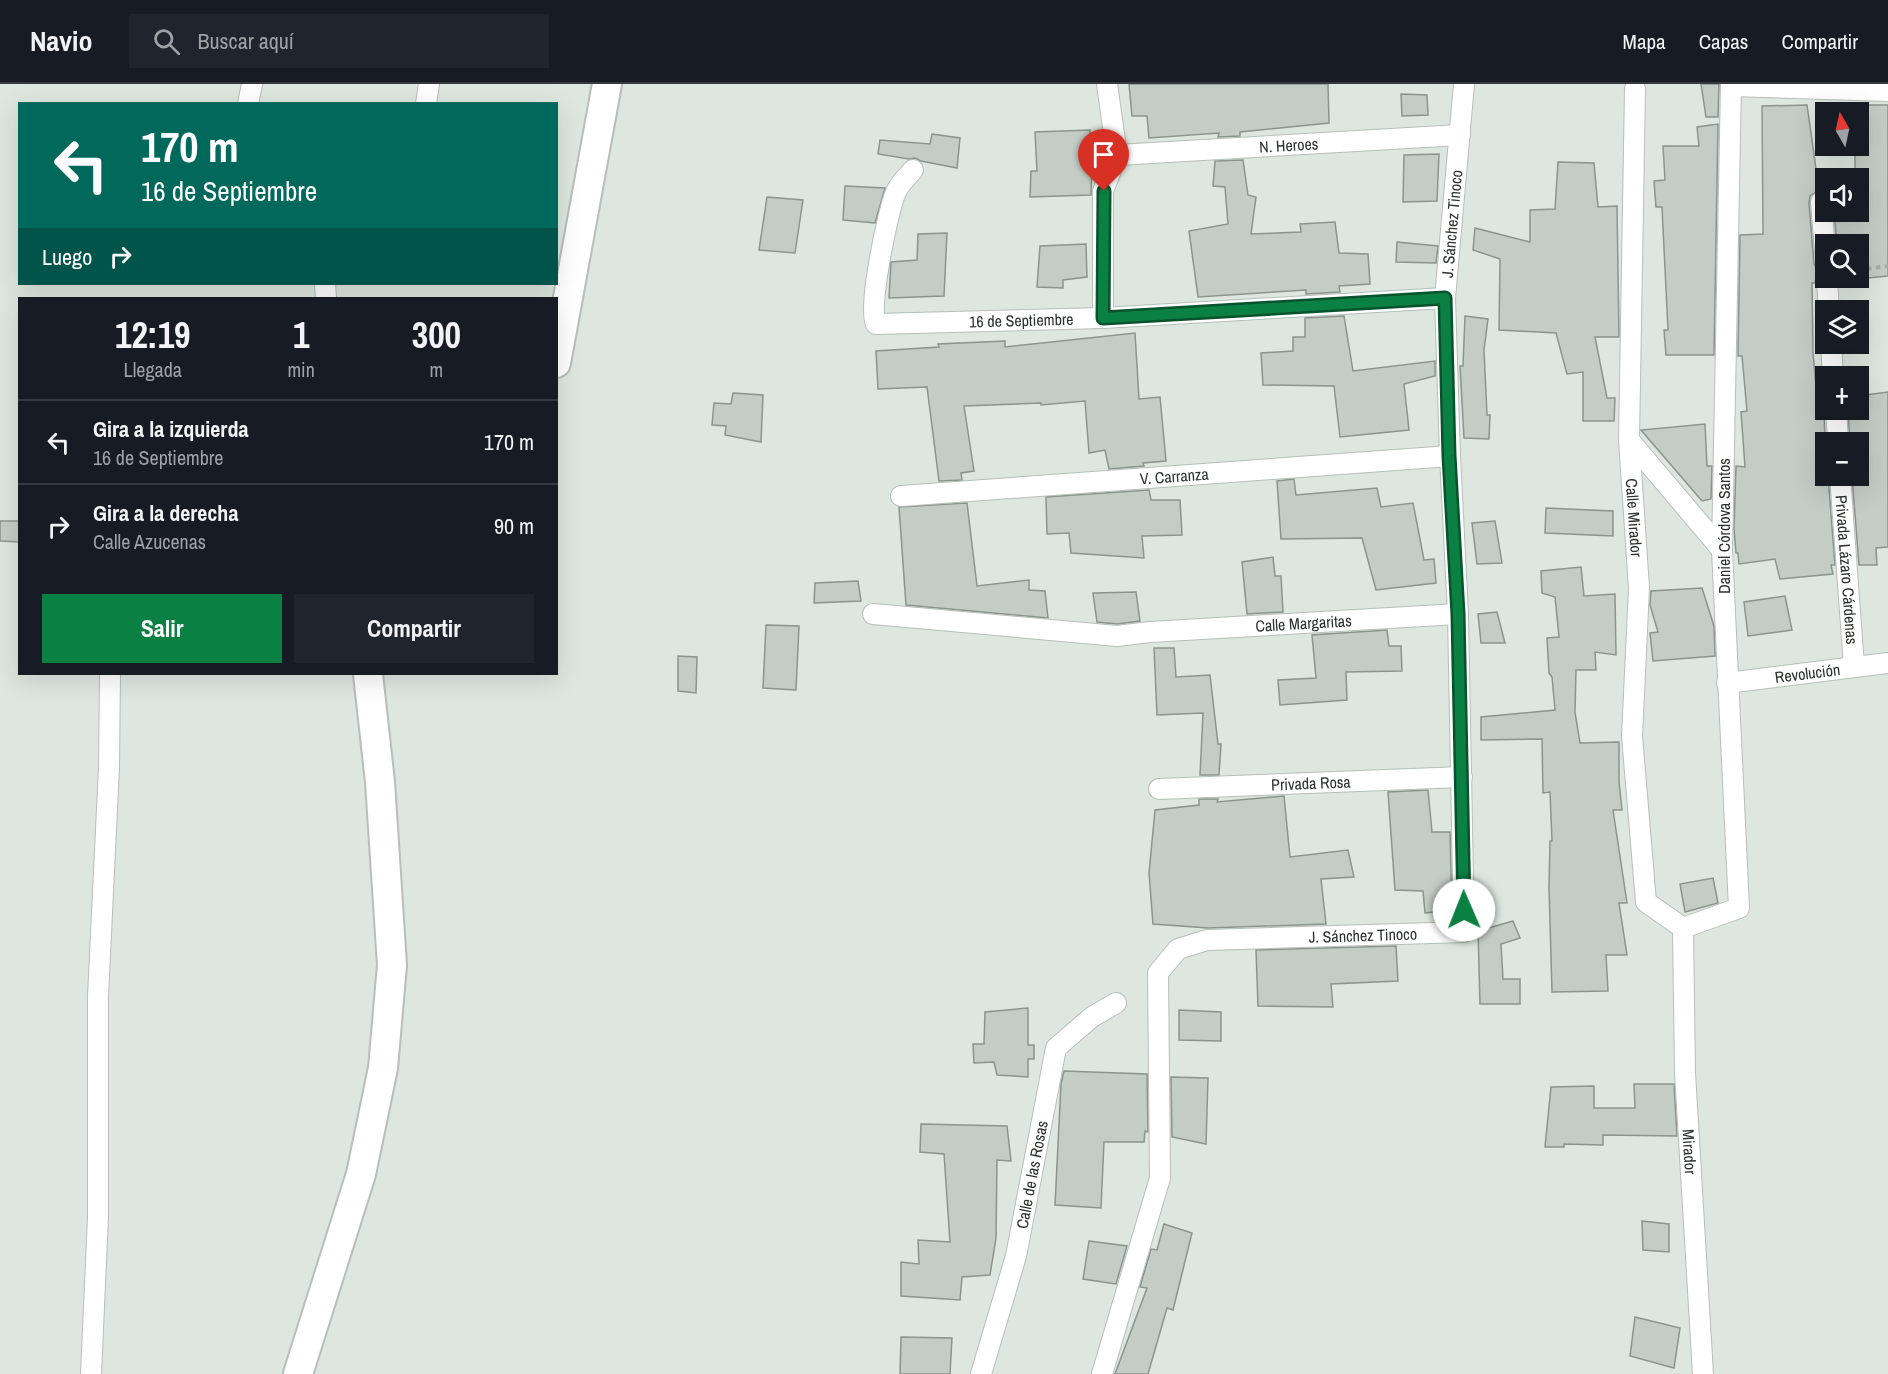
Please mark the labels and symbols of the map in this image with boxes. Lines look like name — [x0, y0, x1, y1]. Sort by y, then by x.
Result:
north arrow — [1815, 102, 1869, 156]
pin — [1078, 129, 1129, 191]
street label: N. Heroes — [1259, 132, 1319, 158]
street label: J. Sánchez Tinoco — [1436, 169, 1467, 279]
street label: 16 de Septiembre — [969, 308, 1074, 333]
street label: Daniel Córdova Santos — [1713, 458, 1735, 594]
street label: V. Carranza — [1139, 463, 1210, 490]
street label: Calle Mirador — [1621, 478, 1648, 558]
street label: Privada Lázaro Cárdenas — [1830, 494, 1863, 645]
street label: Calle Margaritas — [1255, 609, 1352, 637]
street label: Revolución — [1773, 658, 1841, 688]
street label: Privada Rosa — [1271, 770, 1352, 796]
position arrow — [1432, 878, 1496, 942]
street label: J. Sánchez Tinoco — [1308, 922, 1417, 948]
street label: Calle de las Rosas — [1011, 1119, 1053, 1230]
street label: Mirador — [1677, 1129, 1702, 1176]

